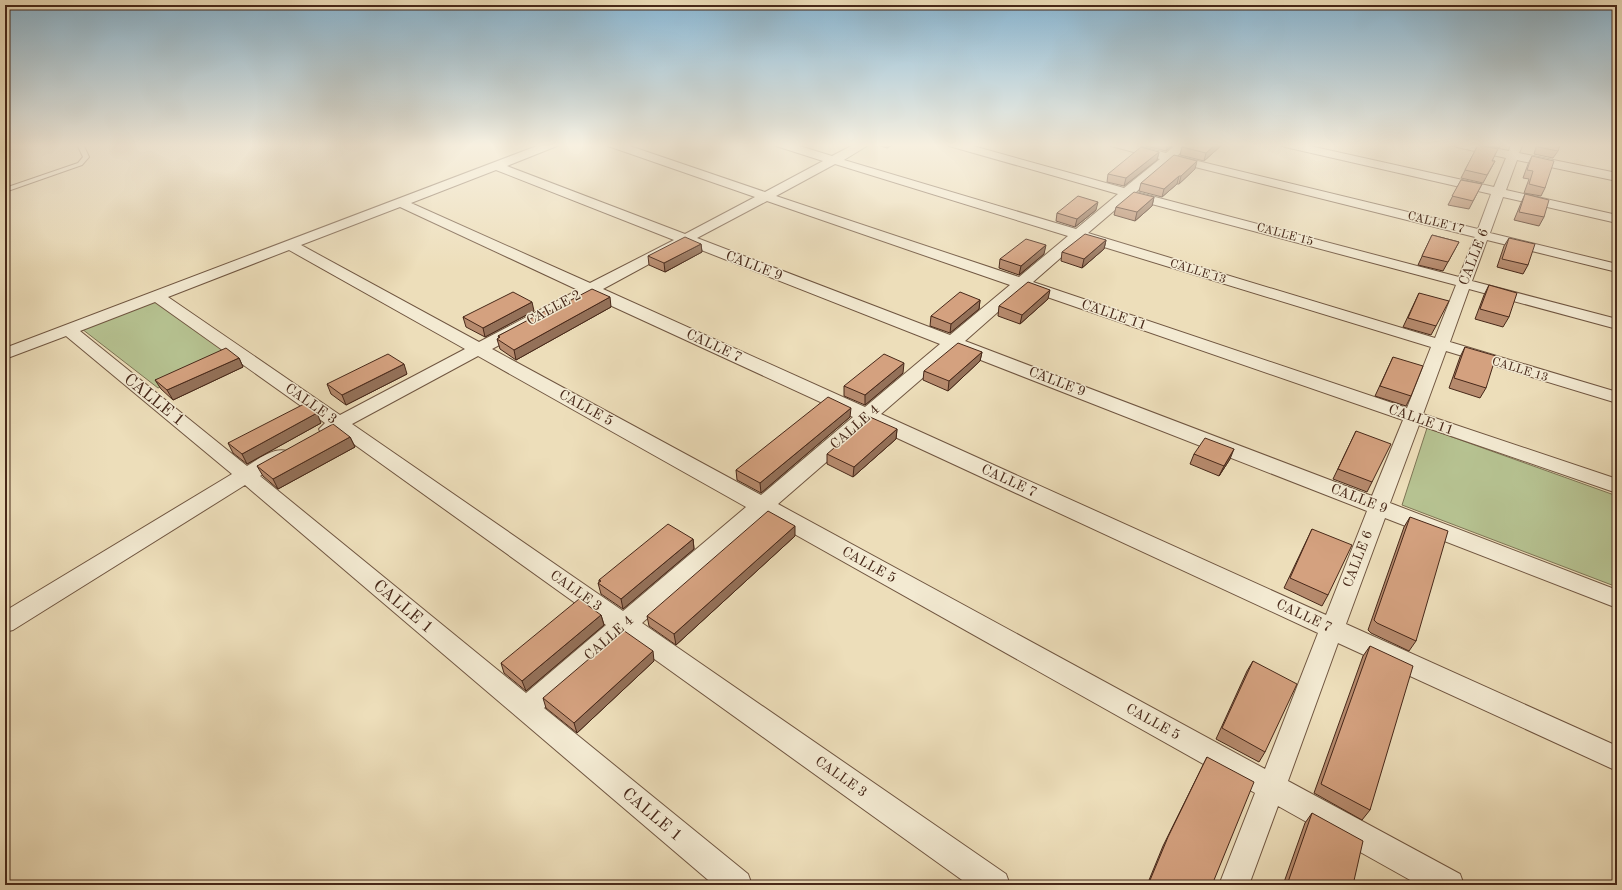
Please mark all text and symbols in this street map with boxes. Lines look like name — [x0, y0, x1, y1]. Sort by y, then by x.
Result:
street label: CALLE 17 — [1406, 210, 1466, 236]
street label: CALLE 15 — [1255, 221, 1315, 248]
street label: CALLE 6 — [1457, 227, 1491, 287]
street label: CALLE 9 — [724, 249, 784, 283]
street label: CALLE 13 — [1168, 258, 1228, 286]
street label: CALLE 2 — [524, 288, 584, 328]
street label: CALLE 11 — [1080, 297, 1148, 333]
street label: CALLE 7 — [684, 327, 744, 365]
street label: CALLE 13 — [1490, 356, 1550, 384]
street label: CALLE 9 — [1027, 365, 1087, 399]
street label: CALLE 1 — [120, 371, 188, 429]
street label: CALLE 3 — [282, 381, 340, 427]
street label: CALLE 5 — [556, 387, 616, 429]
street label: CALLE 4 — [828, 402, 882, 452]
street label: CALLE 11 — [1387, 402, 1455, 438]
street label: CALLE 7 — [979, 462, 1039, 500]
street label: CALLE 9 — [1329, 482, 1389, 516]
street label: CALLE 6 — [1341, 529, 1375, 589]
street label: CALLE 5 — [839, 544, 899, 586]
street label: CALLE 3 — [547, 568, 605, 614]
street label: CALLE 1 — [370, 577, 436, 637]
street label: CALLE 7 — [1274, 597, 1334, 635]
street label: CALLE 4 — [582, 613, 636, 663]
street label: CALLE 5 — [1123, 701, 1183, 743]
street label: CALLE 3 — [812, 754, 870, 800]
street label: CALLE 1 — [619, 785, 685, 845]

